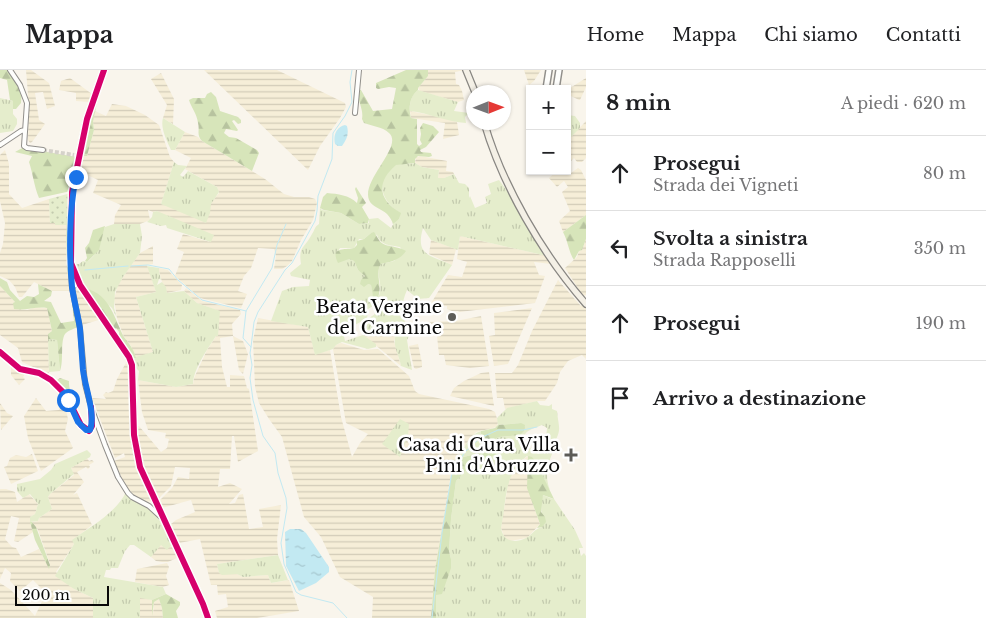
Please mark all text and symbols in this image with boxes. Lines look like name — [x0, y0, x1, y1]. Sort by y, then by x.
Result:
text: Mappa — [25, 20, 114, 49]
text: Home — [587, 24, 644, 46]
text: Mappa — [672, 24, 736, 46]
text: Chi siamo — [764, 24, 858, 46]
text: Contatti — [886, 24, 961, 46]
north arrow — [466, 85, 511, 130]
map controls — [526, 85, 571, 175]
button: + — [526, 85, 571, 130]
text: 8 min — [606, 90, 671, 116]
text: A piedi · 620 m — [841, 93, 966, 113]
button: − — [526, 130, 571, 175]
text: Prosegui — [653, 152, 740, 175]
icon: ahead — [606, 159, 634, 187]
text: 80 m — [923, 163, 966, 183]
route end — [65, 166, 88, 189]
text: Strada dei Vigneti — [653, 175, 798, 195]
text: Svolta a sinistra — [653, 227, 808, 250]
icon: left — [606, 234, 634, 262]
text: 350 m — [914, 238, 966, 258]
text: Strada Rapposelli — [653, 250, 796, 270]
place label: Beata Vergine del Carmine — [316, 296, 442, 339]
icon: ahead — [606, 309, 634, 337]
marker: Beata Vergine del Carmine — [446, 311, 458, 323]
text: Prosegui — [653, 312, 740, 335]
text: 190 m — [915, 313, 966, 333]
icon: arrive — [606, 384, 634, 412]
text: Arrivo a destinazione — [653, 387, 866, 410]
route start — [57, 389, 80, 412]
place label: Casa di Cura Villa Pini d'Abruzzo — [398, 434, 560, 477]
marker: Casa di Cura Villa Pini d'Abruzzo — [564, 448, 578, 462]
scale bar — [15, 583, 109, 606]
text: 200 m — [22, 586, 70, 604]

